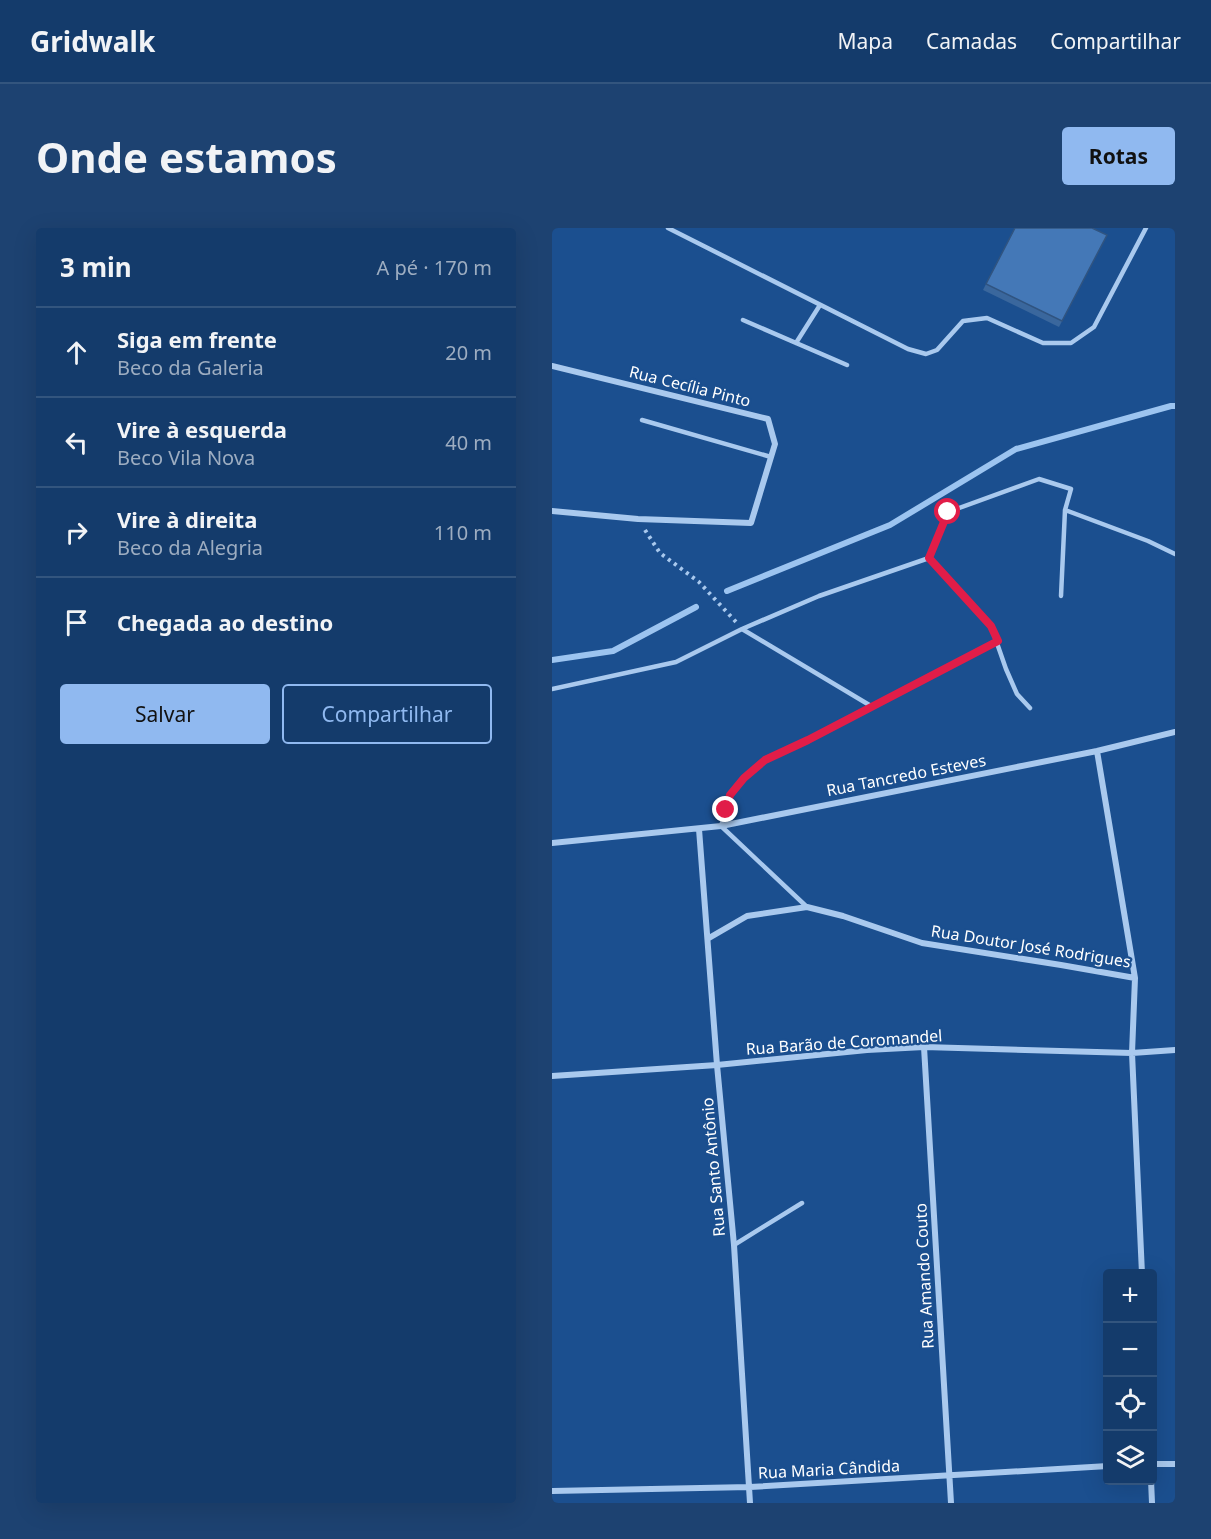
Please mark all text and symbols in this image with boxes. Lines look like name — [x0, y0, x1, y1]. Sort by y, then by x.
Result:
text: Gridwalk — [30, 22, 155, 60]
text: Mapa — [837, 27, 893, 55]
text: Camadas — [926, 27, 1017, 55]
text: Compartilhar — [1050, 27, 1181, 55]
button: Rotas — [1062, 127, 1175, 185]
text: Onde estamos — [36, 128, 337, 185]
text: 3 min — [60, 249, 132, 285]
text: A pé · 170 m — [376, 254, 492, 281]
text: Siga em frente — [117, 324, 277, 354]
icon: ahead — [60, 336, 93, 369]
text: 20 m — [445, 339, 492, 366]
text: Beco da Galeria — [117, 354, 264, 381]
street label: Rua Cecília Pinto — [627, 360, 753, 412]
text: Vire à esquerda — [117, 414, 287, 444]
icon: left — [60, 426, 93, 459]
text: 40 m — [445, 429, 492, 456]
text: Beco Vila Nova — [117, 444, 255, 471]
route start — [934, 498, 960, 524]
text: Vire à direita — [117, 504, 257, 534]
icon: right — [60, 516, 93, 549]
text: 110 m — [434, 519, 492, 546]
text: Beco da Alegria — [117, 534, 263, 561]
icon: arrive — [60, 606, 93, 639]
text: Chegada ao destino — [117, 607, 333, 637]
button: Salvar — [60, 684, 270, 744]
button: Compartilhar — [282, 684, 492, 744]
street label: Rua Tancredo Esteves — [824, 749, 988, 801]
route end — [712, 796, 738, 822]
street label: Rua Doutor José Rodrigues — [930, 919, 1132, 973]
street label: Rua Barão de Coromandel — [745, 1024, 943, 1060]
street label: Rua Santo Antônio — [696, 1097, 730, 1237]
street label: Rua Amando Couto — [909, 1203, 939, 1349]
map controls — [1103, 1269, 1157, 1485]
button: + — [1103, 1269, 1157, 1323]
button: − — [1103, 1323, 1157, 1377]
button: locate — [1103, 1377, 1157, 1431]
button: layers — [1103, 1431, 1157, 1485]
street label: Rua Maria Cândida — [757, 1454, 901, 1484]

